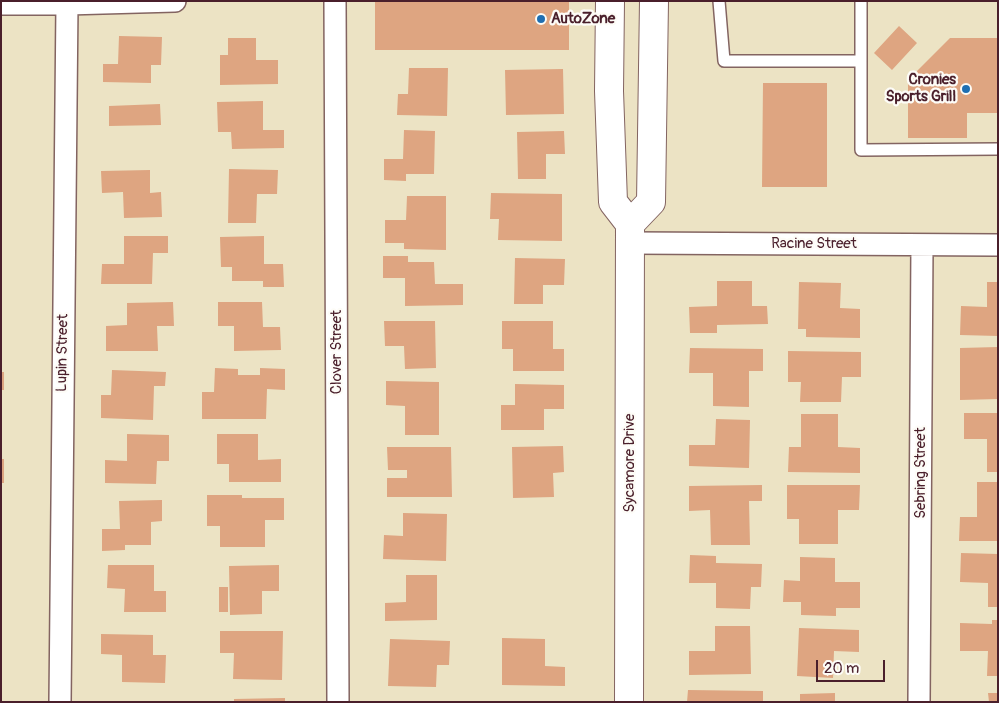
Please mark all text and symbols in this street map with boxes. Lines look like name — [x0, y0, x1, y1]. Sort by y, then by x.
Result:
place label: AutoZone — [551, 10, 615, 28]
marker: AutoZone — [535, 13, 547, 25]
place label: Cronies Sports Grill — [886, 71, 956, 106]
marker: Cronies Sports Grill — [960, 83, 972, 95]
street label: Racine Street — [771, 235, 857, 253]
street label: Clover Street — [328, 310, 346, 394]
street label: Lupin Street — [53, 314, 73, 392]
street label: Sycamore Drive — [621, 414, 639, 512]
street label: Sebring Street — [912, 427, 930, 519]
scale bar — [819, 650, 888, 682]
text: 20 m — [824, 659, 859, 678]

